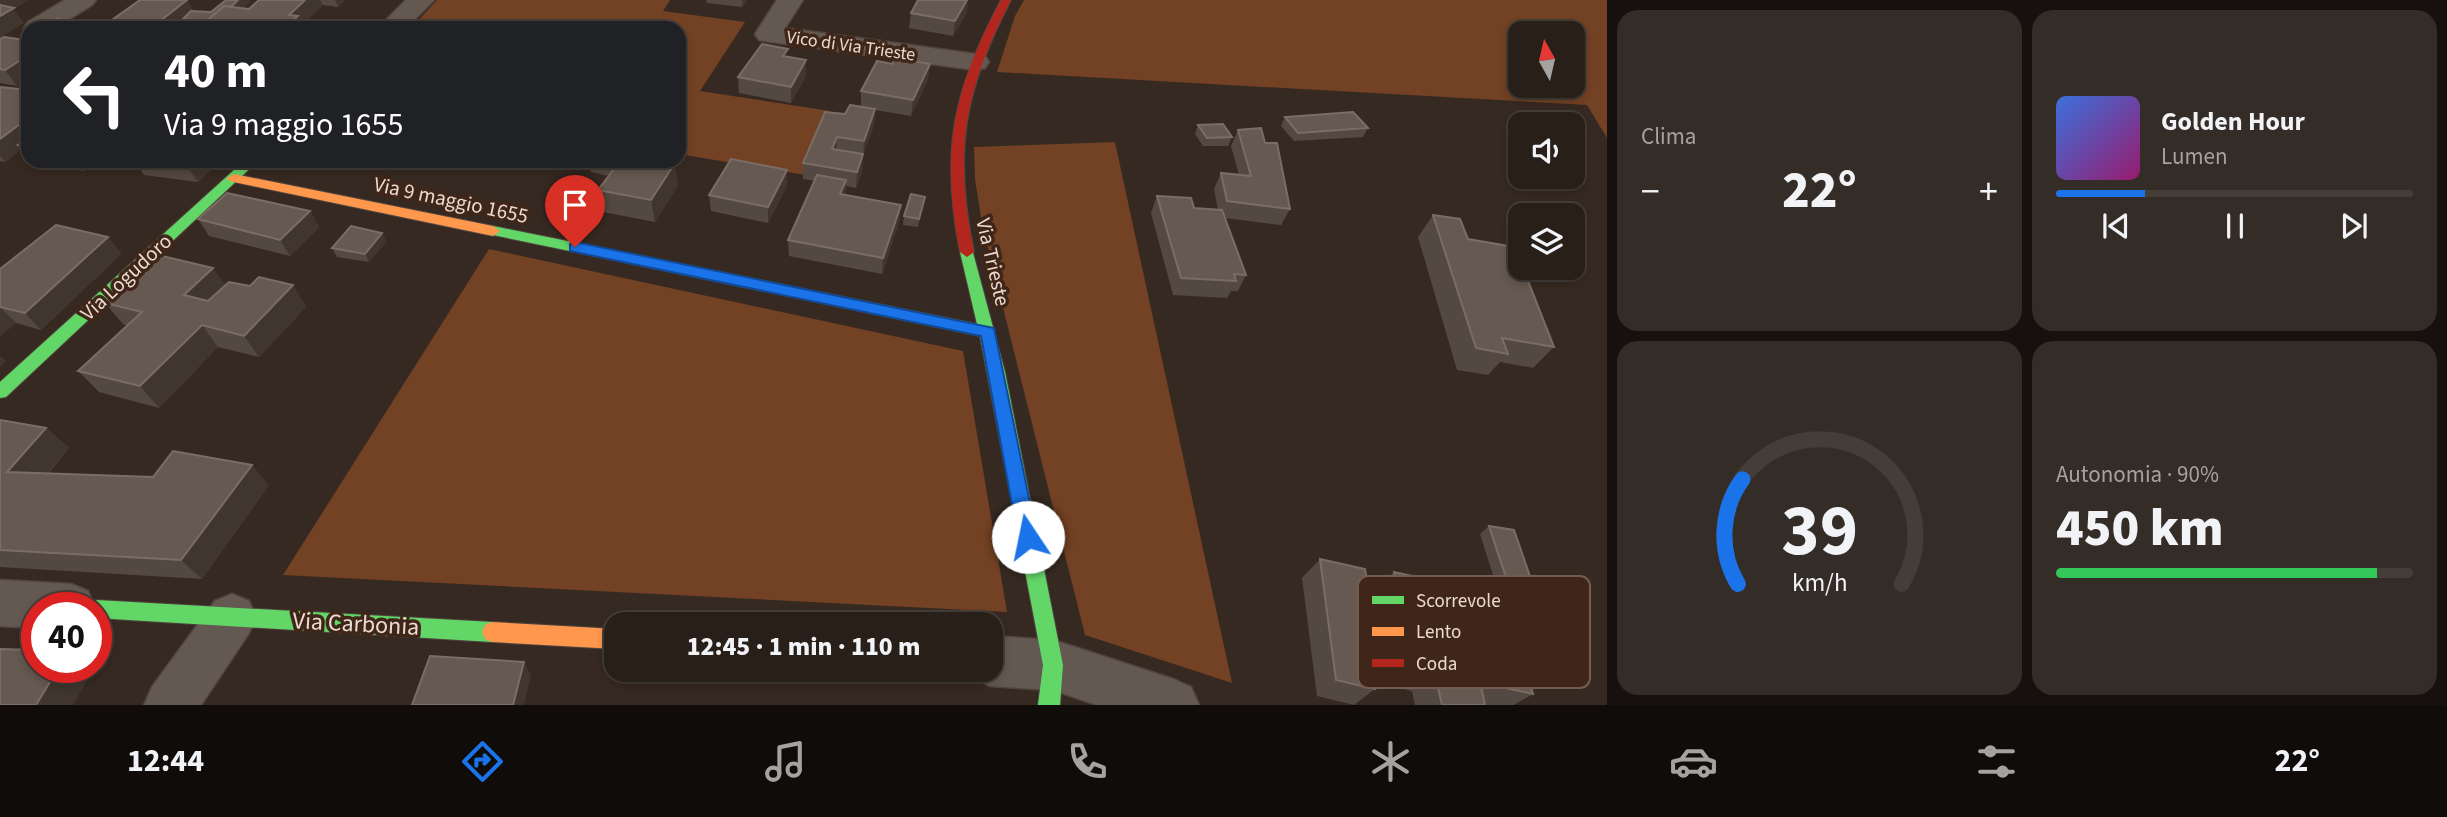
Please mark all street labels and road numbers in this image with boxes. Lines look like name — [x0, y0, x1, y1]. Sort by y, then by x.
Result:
street label: Vico di Via Trieste — [785, 25, 917, 67]
street label: Via 9 maggio 1655 — [371, 169, 531, 231]
street label: Via Trieste — [968, 215, 1018, 309]
street label: Via Logudoro — [73, 227, 179, 327]
street label: Via Carbonia — [292, 603, 420, 645]

